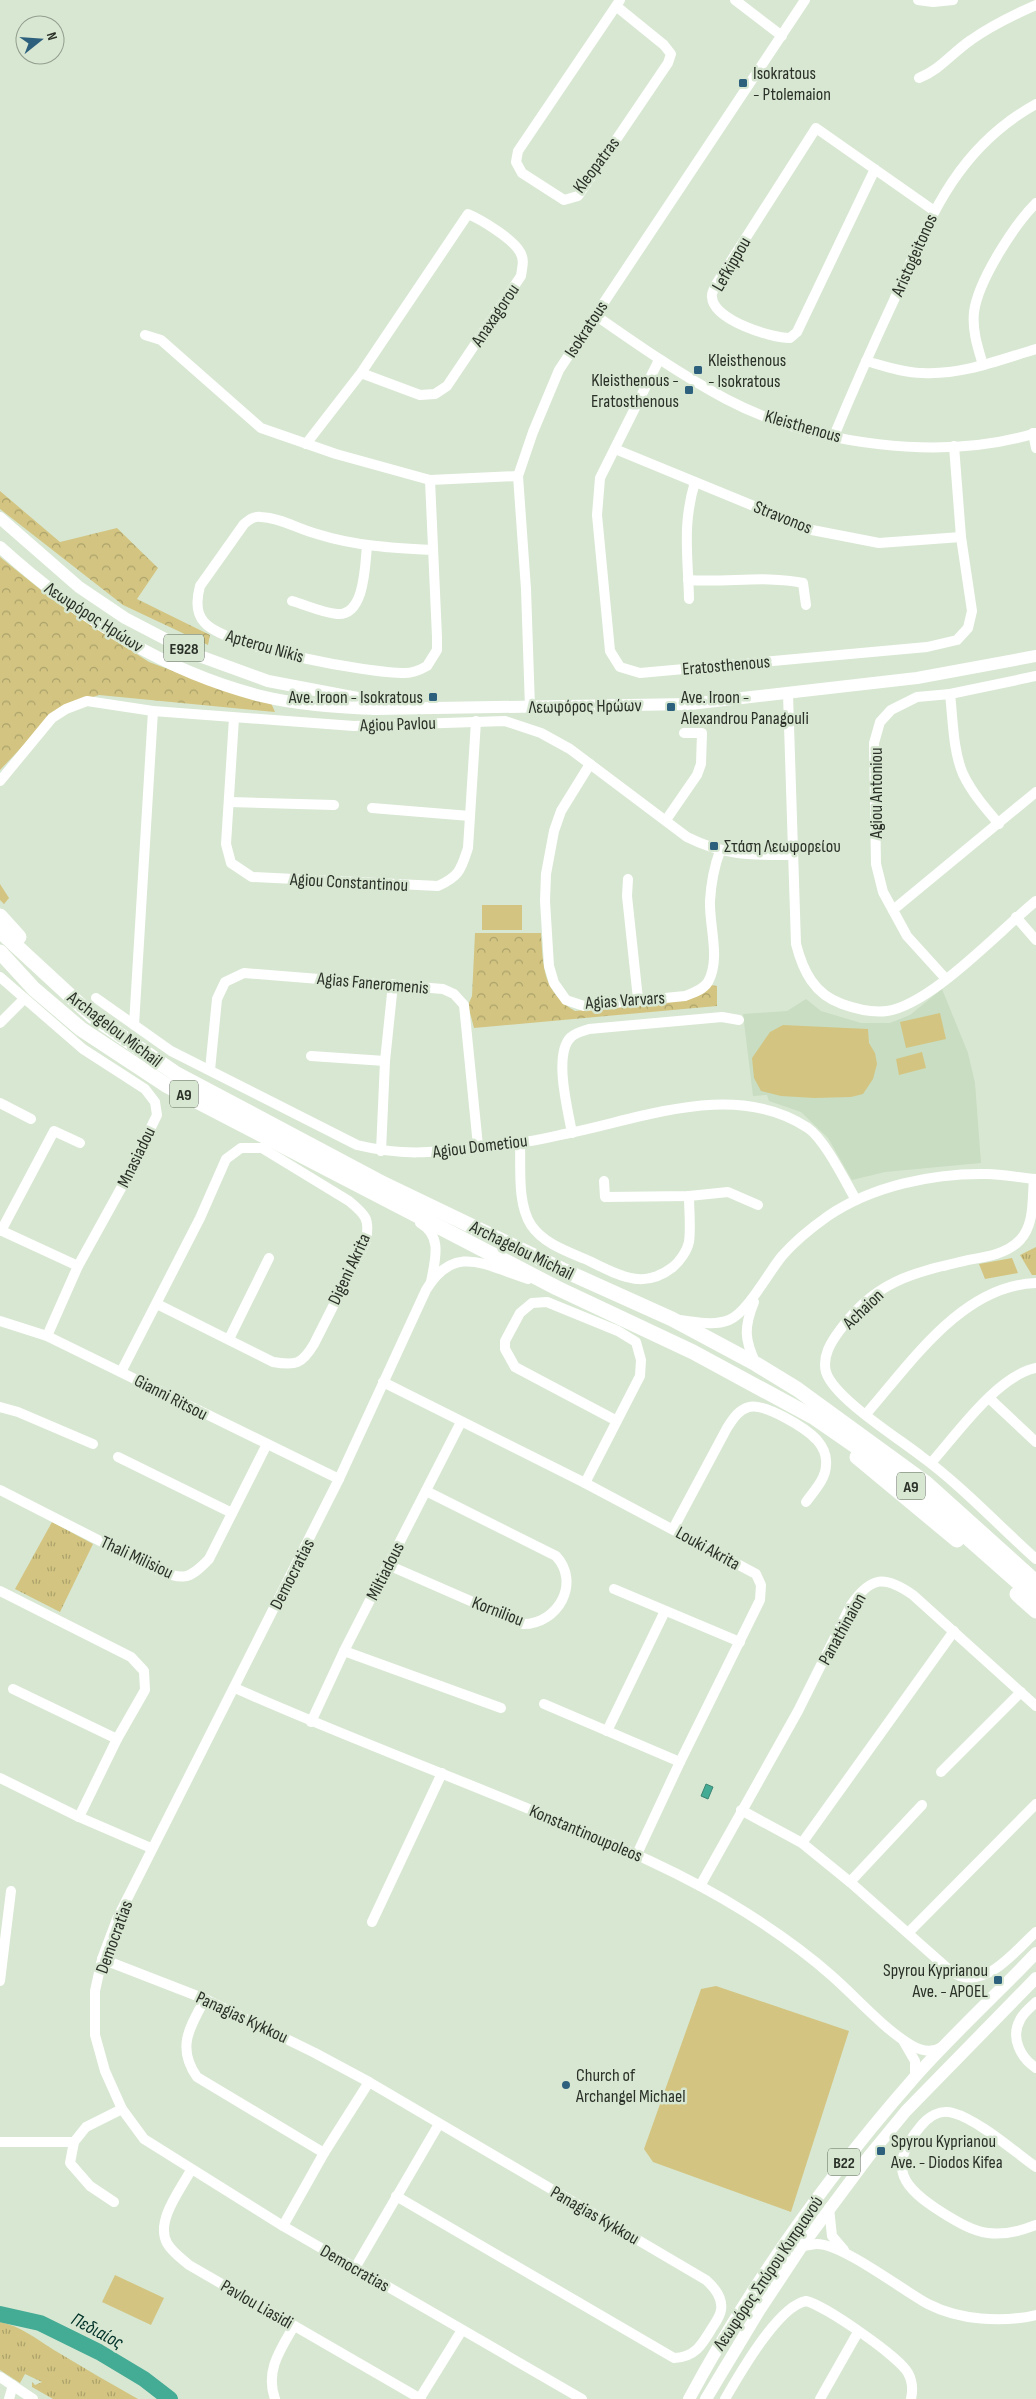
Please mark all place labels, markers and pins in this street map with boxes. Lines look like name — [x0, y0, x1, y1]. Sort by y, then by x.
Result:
place label: Isokratous - Ptolemaion — [753, 63, 831, 105]
marker: Isokratous - Ptolemaion — [737, 77, 749, 89]
place label: Kleisthenous - Isokratous — [708, 350, 786, 392]
marker: Kleisthenous - Isokratous — [692, 364, 704, 376]
place label: Kleisthenous - Eratosthenous — [591, 370, 679, 412]
marker: Kleisthenous - Eratosthenous — [683, 384, 695, 396]
place label: Ave. Iroon - Isokratous — [288, 687, 423, 708]
place label: Ave. Iroon - Alexandrou Panagouli — [680, 687, 809, 729]
marker: Ave. Iroon - Isokratous — [427, 691, 439, 703]
marker: Ave. Iroon - Alexandrou Panagouli — [665, 701, 677, 713]
place label: Στάση Λεωφορείου — [724, 836, 841, 857]
marker: Στάση Λεωφορείου — [708, 840, 720, 852]
place label: Spyrou Kyprianou Ave. - APOEL — [883, 1960, 988, 2002]
marker: Spyrou Kyprianou Ave. - APOEL — [992, 1974, 1004, 1986]
place label: Church of Archangel Michael — [575, 2065, 685, 2107]
marker: Church of Archangel Michael — [560, 2079, 572, 2091]
place label: Spyrou Kyprianou Ave. - Diodos Kifea — [890, 2131, 1003, 2173]
marker: Spyrou Kyprianou Ave. - Diodos Kifea — [875, 2145, 887, 2157]

